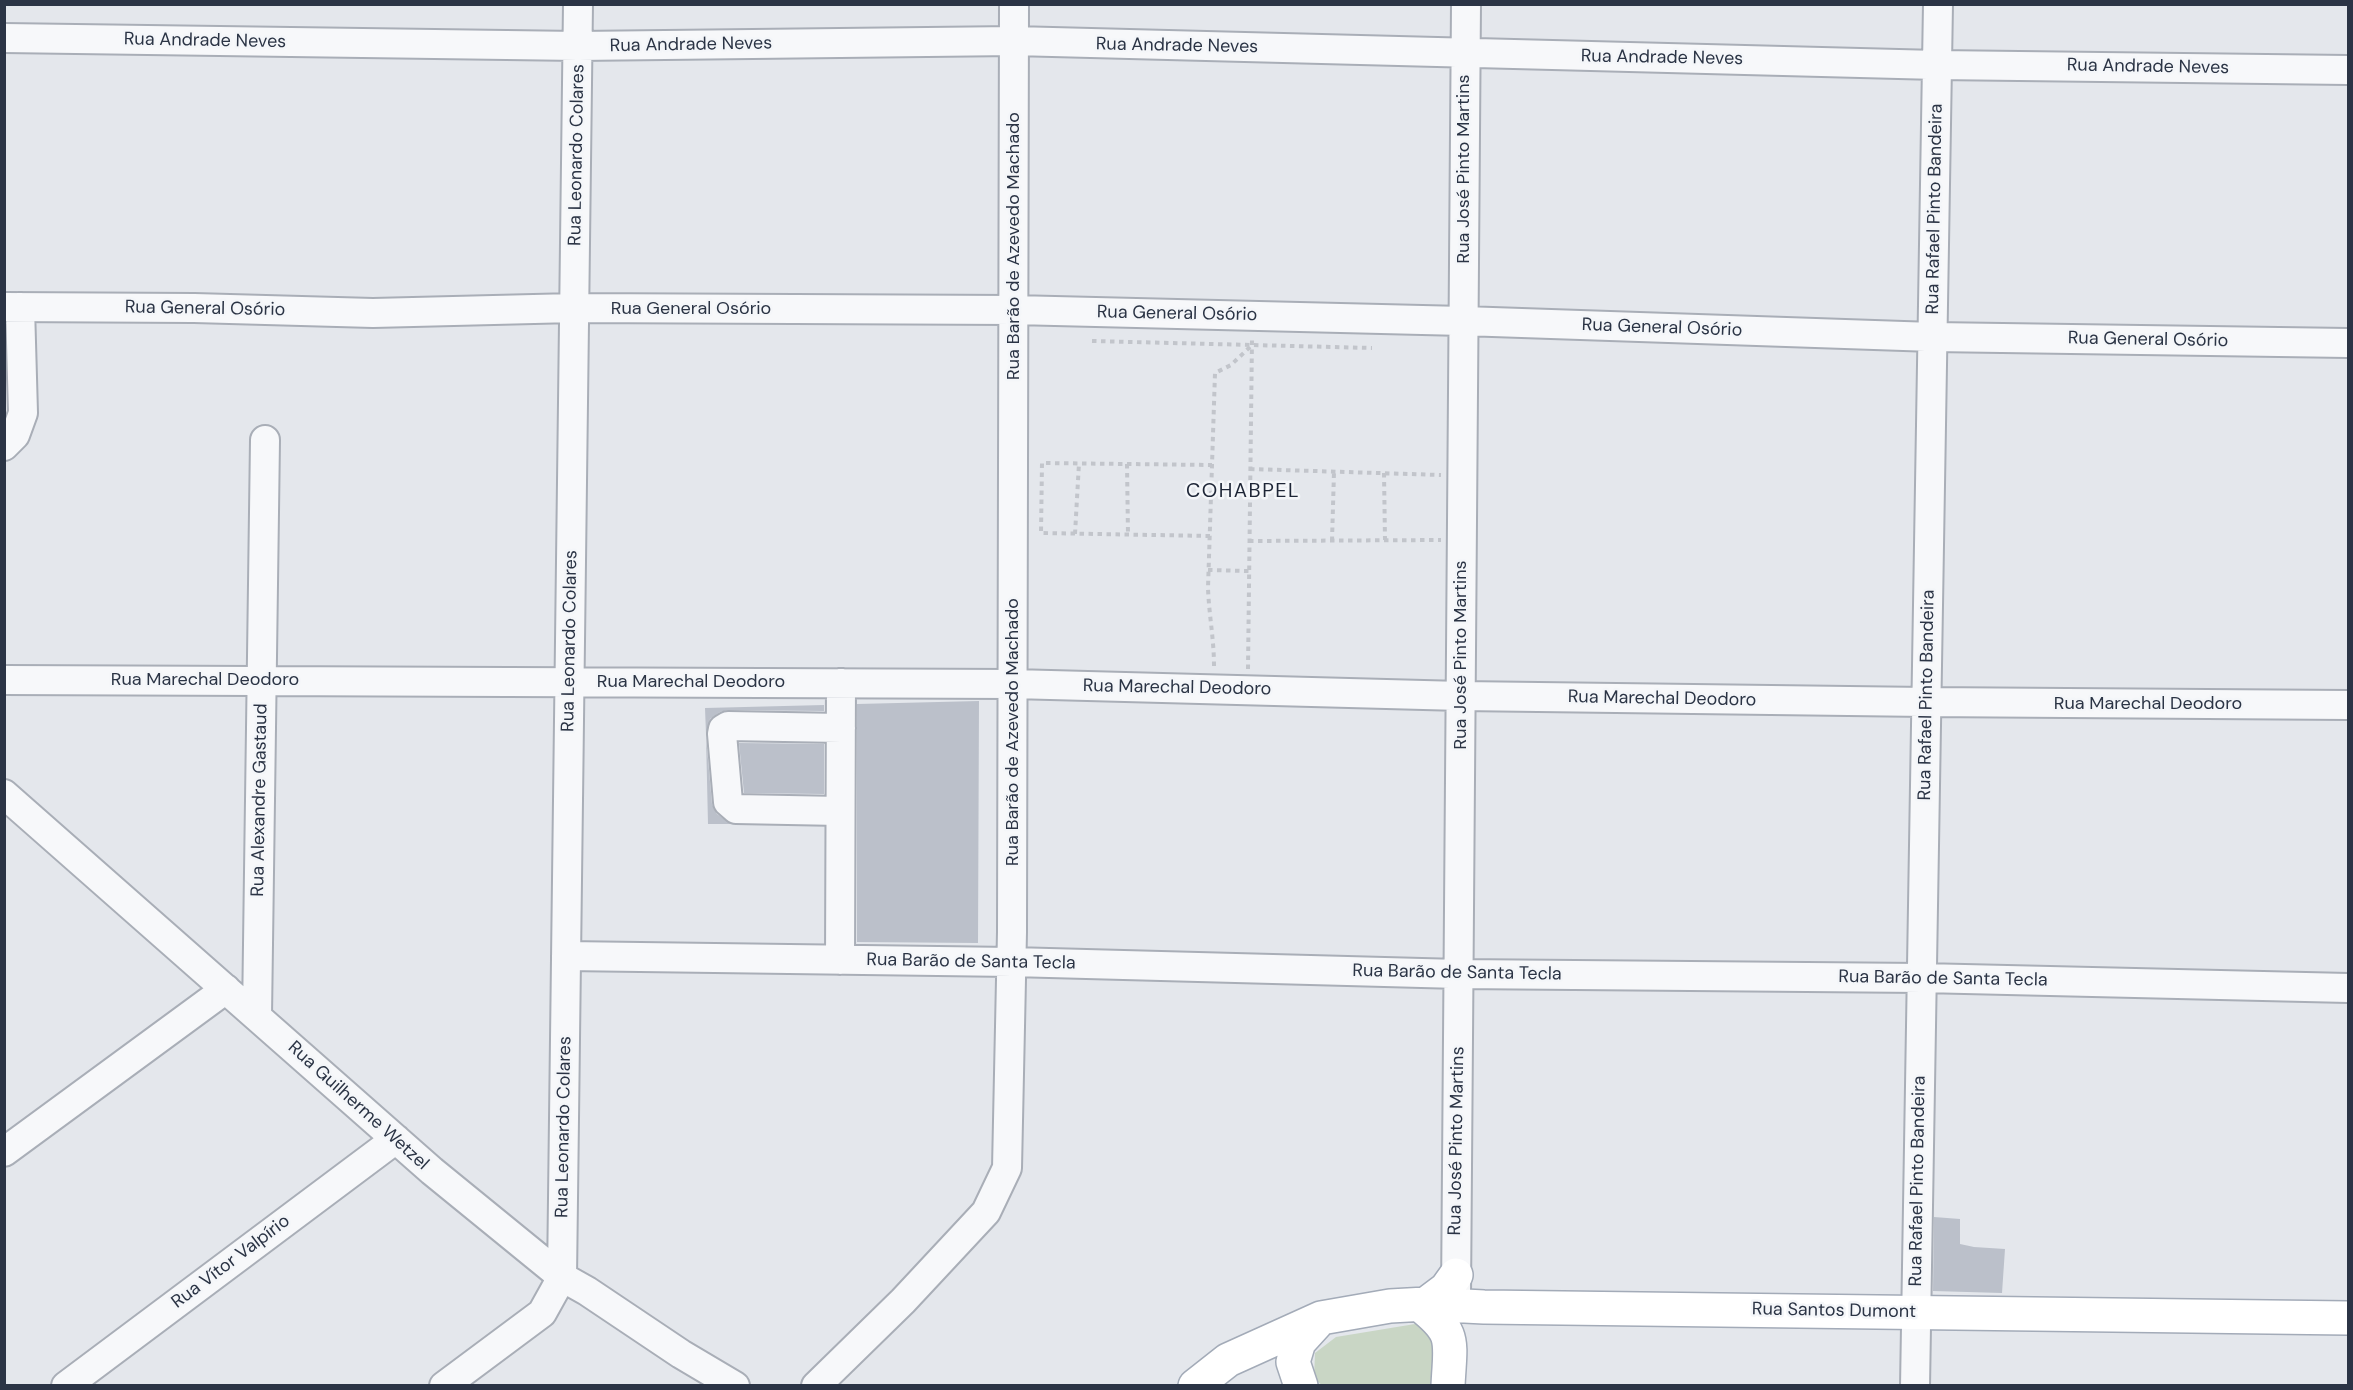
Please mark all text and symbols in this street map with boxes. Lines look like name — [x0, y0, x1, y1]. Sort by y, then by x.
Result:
street label: Rua Andrade Neves — [124, 29, 286, 53]
street label: Rua Andrade Neves — [610, 33, 772, 57]
street label: Rua Andrade Neves — [1096, 34, 1258, 58]
street label: Rua Andrade Neves — [1581, 46, 1743, 70]
street label: Rua Andrade Neves — [2067, 55, 2229, 79]
street label: Rua Leonardo Colares — [565, 64, 589, 246]
street label: Rua José Pinto Martins — [1453, 74, 1475, 264]
street label: Rua Rafael Pinto Bandeira — [1922, 103, 1948, 315]
street label: Rua Barão de Azevedo Machado — [1003, 112, 1025, 380]
street label: Rua General Osório — [125, 297, 285, 321]
street label: Rua General Osório — [611, 298, 771, 320]
street label: Rua General Osório — [1097, 302, 1257, 326]
street label: Rua General Osório — [1581, 314, 1743, 342]
street label: Rua General Osório — [2068, 328, 2228, 352]
district label: COHABPEL — [1186, 480, 1300, 504]
street label: Rua Leonardo Colares — [558, 550, 582, 732]
street label: Rua José Pinto Martins — [1450, 560, 1472, 750]
street label: Rua Rafael Pinto Bandeira — [1914, 589, 1940, 801]
street label: Rua Barão de Azevedo Machado — [1002, 598, 1024, 866]
street label: Rua Marechal Deodoro — [111, 669, 299, 691]
street label: Rua Marechal Deodoro — [597, 671, 785, 693]
street label: Rua Marechal Deodoro — [1083, 676, 1271, 700]
street label: Rua Marechal Deodoro — [1568, 687, 1756, 711]
street label: Rua Marechal Deodoro — [2054, 693, 2242, 715]
street label: Rua Alexandre Gastaud — [248, 703, 272, 897]
street label: Rua Barão de Santa Tecla — [866, 949, 1076, 975]
street label: Rua Barão de Santa Tecla — [1352, 960, 1562, 986]
street label: Rua Barão de Santa Tecla — [1838, 966, 2048, 992]
street label: Rua Leonardo Colares — [552, 1036, 576, 1218]
street label: Rua Guilherme Wetzel — [283, 1037, 433, 1175]
street label: Rua José Pinto Martins — [1445, 1046, 1469, 1236]
street label: Rua Rafael Pinto Bandeira — [1905, 1075, 1931, 1287]
street label: Rua Vítor Valpírio — [168, 1211, 294, 1313]
street label: Rua Santos Dumont — [1752, 1299, 1916, 1323]

